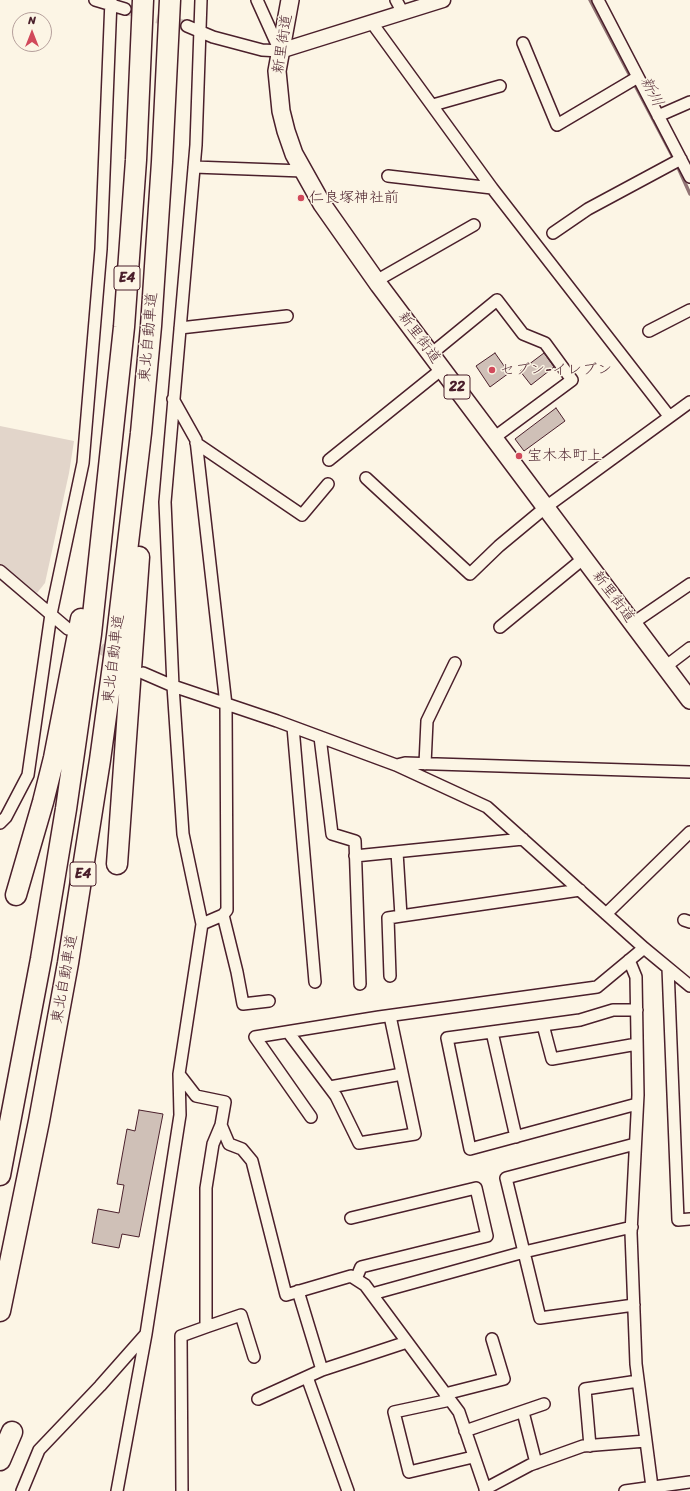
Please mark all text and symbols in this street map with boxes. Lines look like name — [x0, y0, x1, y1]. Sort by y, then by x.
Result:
text: N — [28, 11, 36, 30]
north arrow — [12, 12, 52, 52]
street label: 新里街道 — [269, 13, 297, 75]
water label: 新川 — [635, 73, 667, 111]
place label: 仁良塚神社前 — [309, 189, 399, 207]
marker: 仁良塚神社前 — [296, 193, 306, 203]
road number: E4 — [114, 266, 140, 290]
street label: 東北自動車道 — [136, 291, 162, 383]
street label: 新里街道 — [394, 309, 444, 367]
place label: セブン-イレブン — [500, 361, 612, 379]
marker: セブン-イレブン — [487, 365, 497, 375]
road number: 22 — [444, 375, 470, 399]
place label: 宝木本町上 — [527, 447, 602, 465]
marker: 宝木本町上 — [514, 451, 524, 461]
street label: 新里街道 — [588, 568, 638, 626]
street label: 東北自動車道 — [100, 613, 128, 705]
road number: E4 — [70, 862, 96, 886]
street label: 東北自動車道 — [48, 933, 82, 1025]

